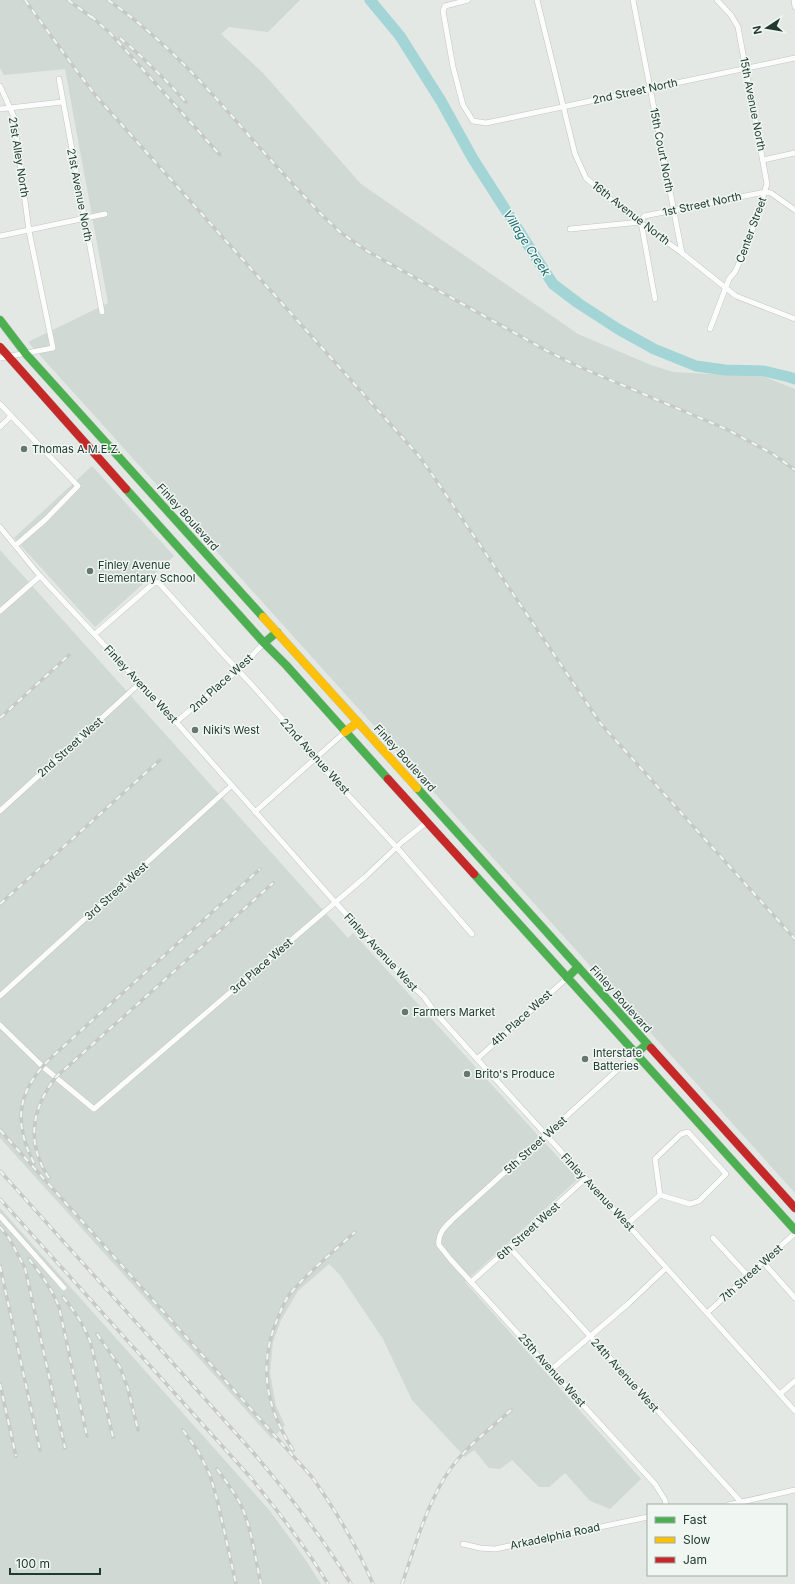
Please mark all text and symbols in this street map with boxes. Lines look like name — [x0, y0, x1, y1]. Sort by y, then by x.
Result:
north arrow — [747, 8, 787, 48]
text: N — [749, 25, 765, 36]
street label: 15th Avenue North — [737, 56, 769, 152]
street label: 2nd Street North — [591, 75, 679, 107]
street label: 15th Court North — [647, 107, 677, 193]
street label: 21st Alley North — [6, 116, 32, 198]
street label: 21st Avenue North — [64, 147, 96, 243]
street label: 16th Avenue North — [589, 178, 673, 248]
street label: 1st Street North — [661, 189, 743, 219]
street label: Center Street — [733, 195, 770, 265]
water label: Village Creek — [500, 207, 554, 279]
place label: Thomas A.M.E.Z. — [32, 442, 121, 456]
marker: Thomas A.M.E.Z. — [19, 444, 29, 454]
street label: Finley Boulevard — [154, 480, 222, 554]
place label: Finley Avenue Elementary School — [98, 558, 195, 585]
marker: Finley Avenue Elementary School — [85, 566, 95, 576]
street label: Finley Avenue West — [101, 642, 181, 726]
street label: 2nd Place West — [186, 651, 256, 715]
street label: 2nd Street West — [34, 714, 106, 780]
street label: 22nd Avenue West — [277, 715, 353, 797]
street label: Finley Boulevard — [371, 721, 439, 795]
place label: Niki’s West — [203, 723, 260, 737]
marker: Niki’s West — [190, 725, 200, 735]
street label: 3rd Street West — [81, 858, 151, 923]
street label: Finley Avenue West — [341, 910, 421, 994]
street label: 3rd Place West — [227, 935, 295, 997]
street label: Finley Boulevard — [587, 962, 655, 1036]
street label: 4th Place West — [487, 986, 555, 1049]
place label: Farmers Market — [413, 1005, 495, 1019]
marker: Farmers Market — [400, 1007, 410, 1017]
place label: Interstate Batteries — [593, 1046, 642, 1073]
marker: Interstate Batteries — [580, 1054, 590, 1064]
place label: Brito's Produce — [475, 1067, 555, 1081]
marker: Brito's Produce — [462, 1069, 472, 1079]
street label: 5th Street West — [501, 1113, 570, 1177]
street label: Finley Avenue West — [558, 1150, 638, 1234]
street label: 6th Street West — [493, 1199, 563, 1263]
street label: 7th Street West — [717, 1241, 786, 1305]
street label: 25th Avenue West — [515, 1330, 589, 1410]
street label: 24th Avenue West — [588, 1335, 662, 1415]
legend — [647, 1504, 787, 1576]
text: Fast — [683, 1512, 707, 1527]
street label: Arkadelphia Road — [509, 1520, 601, 1552]
text: Slow — [683, 1532, 711, 1547]
scale bar — [10, 1550, 100, 1576]
text: Jam — [683, 1552, 707, 1567]
text: 100 m — [16, 1556, 50, 1571]

